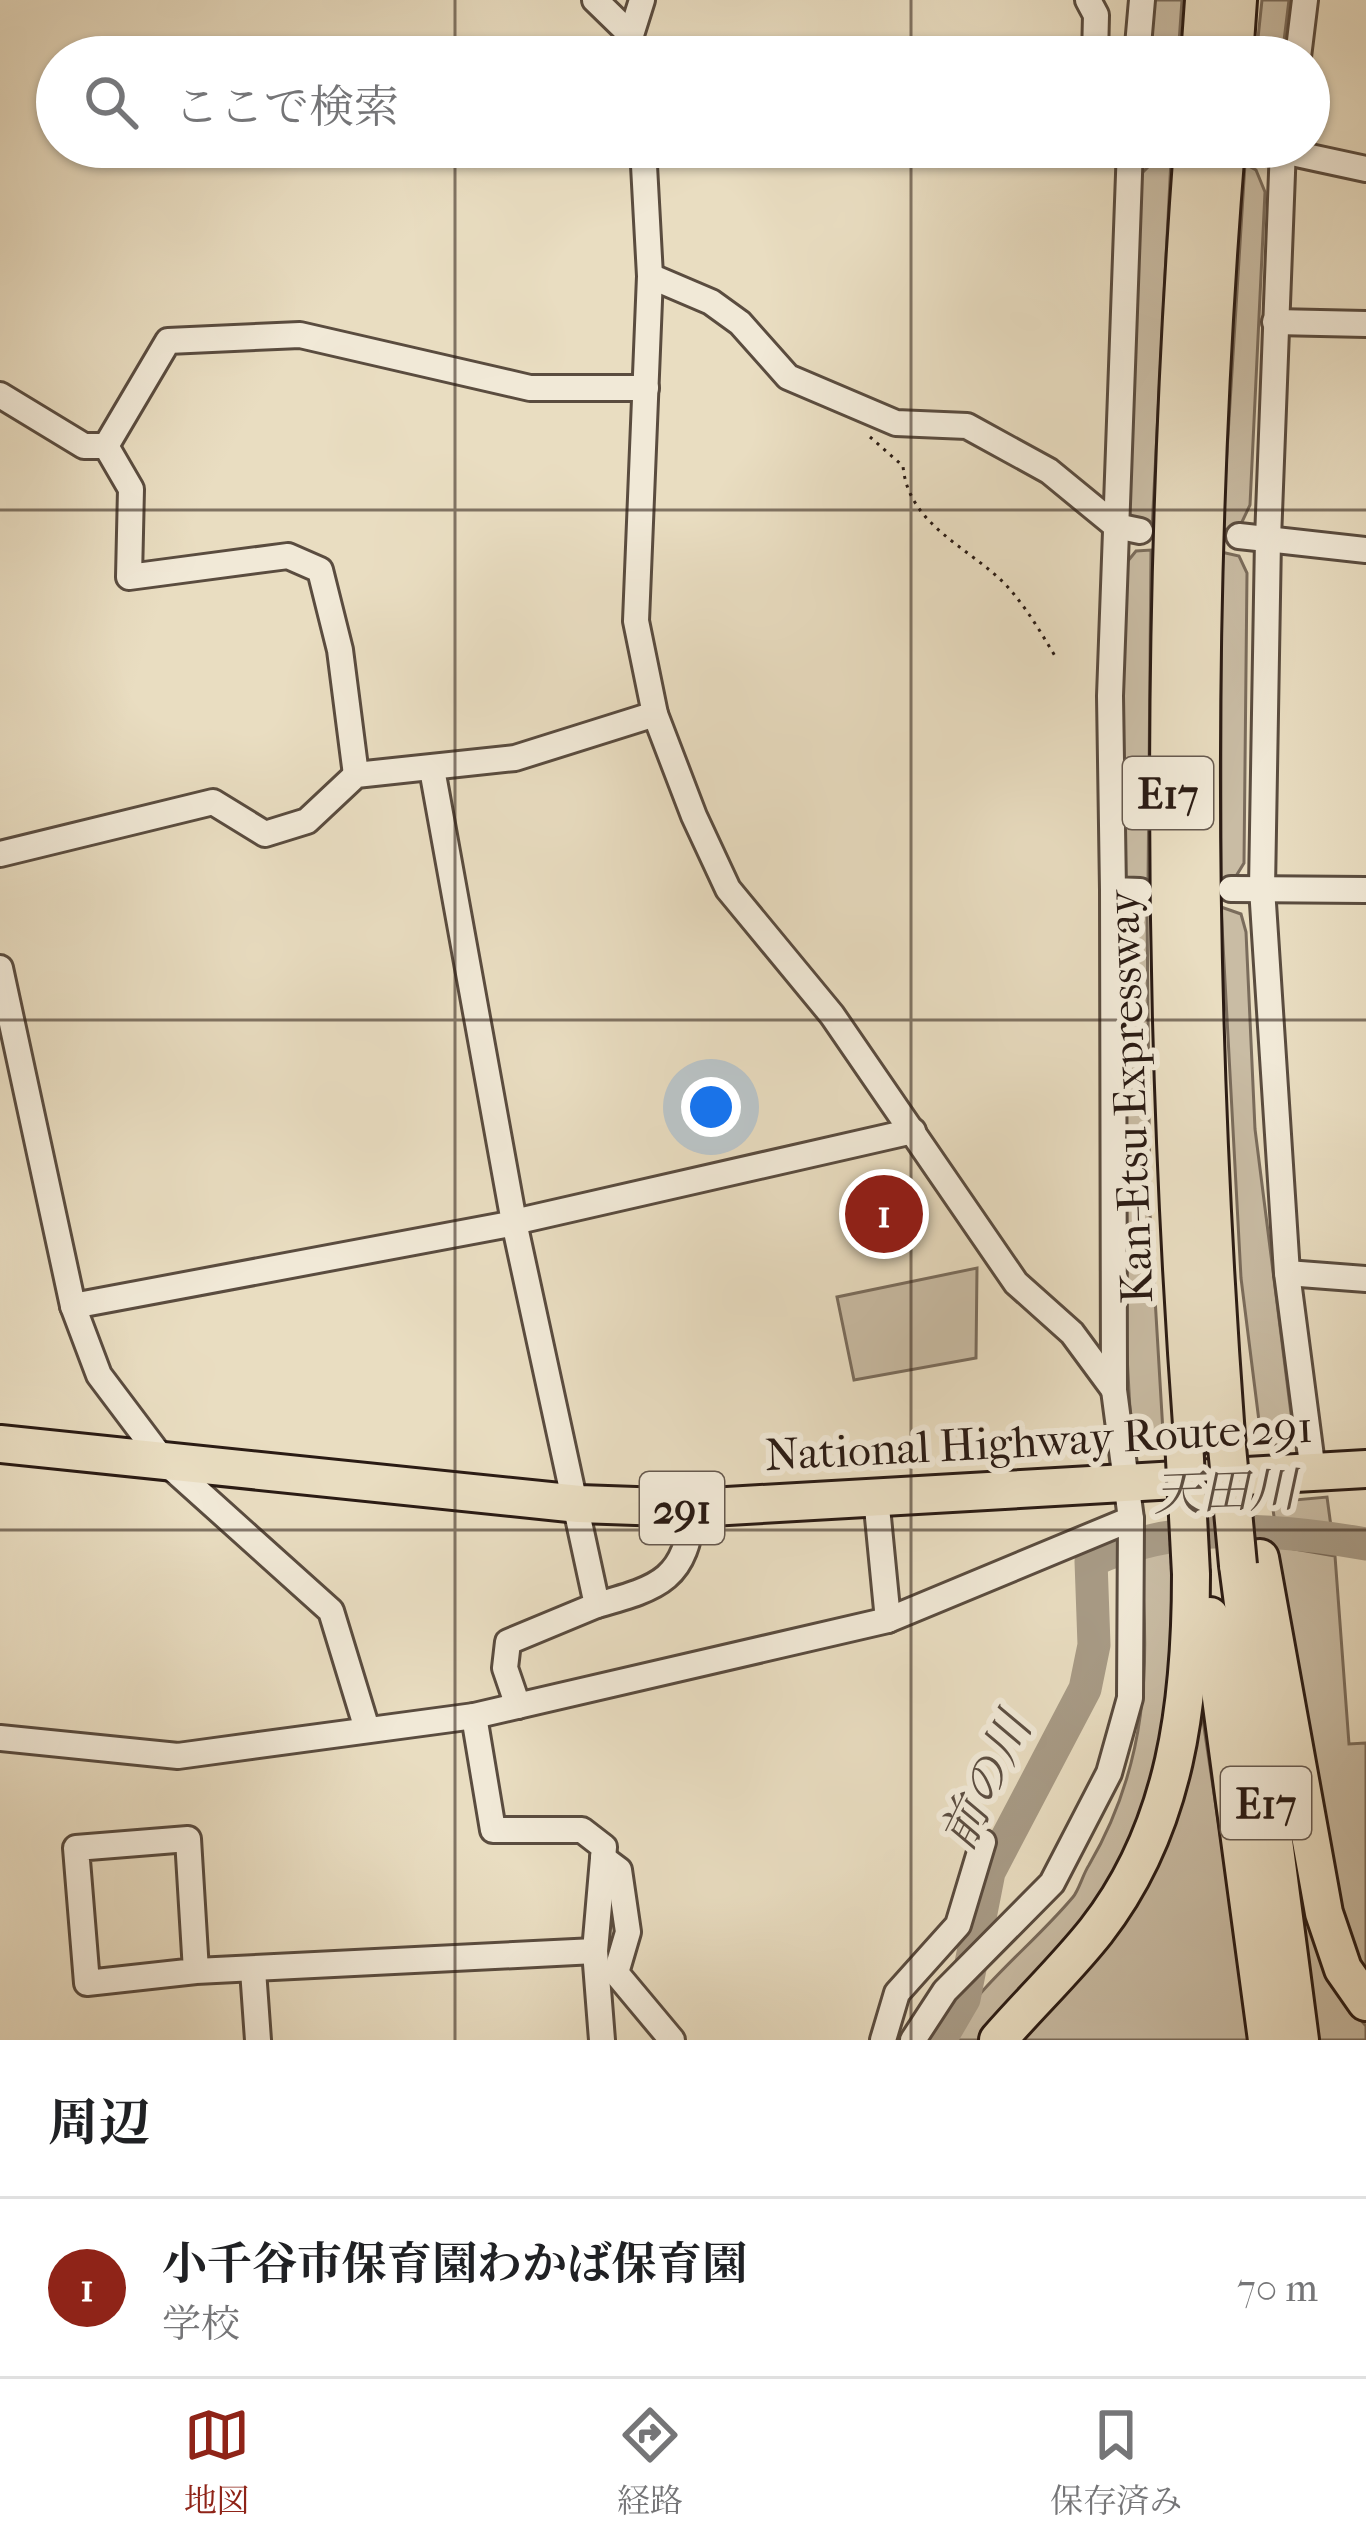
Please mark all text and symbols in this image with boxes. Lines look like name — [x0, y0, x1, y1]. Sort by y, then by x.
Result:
search box — [36, 36, 1330, 168]
icon: search — [78, 69, 144, 135]
text: ここで検索 — [174, 81, 399, 134]
road number: E17 — [1123, 757, 1213, 829]
street label: Kan-Etsu Expressway — [1097, 887, 1164, 1304]
your location — [681, 1077, 741, 1137]
pin: 1 — [845, 1169, 923, 1259]
street label: National Highway Route 291 — [764, 1401, 1315, 1482]
water label: 天田川 — [1152, 1461, 1303, 1522]
road number: 291 — [640, 1472, 724, 1544]
water label: 前の川 — [929, 1700, 1045, 1858]
road number: E17 — [1221, 1767, 1311, 1839]
text: 周辺 — [48, 2093, 150, 2153]
text: 小千谷市保育園わかば保育園 — [162, 2238, 747, 2291]
text: 1 — [80, 2265, 94, 2311]
text: 70 m — [1237, 2265, 1318, 2311]
text: 学校 — [162, 2301, 240, 2347]
tab: 地図 — [184, 2402, 250, 2521]
tab: 経路 — [617, 2402, 683, 2521]
tab: 保存済み — [1050, 2402, 1182, 2521]

